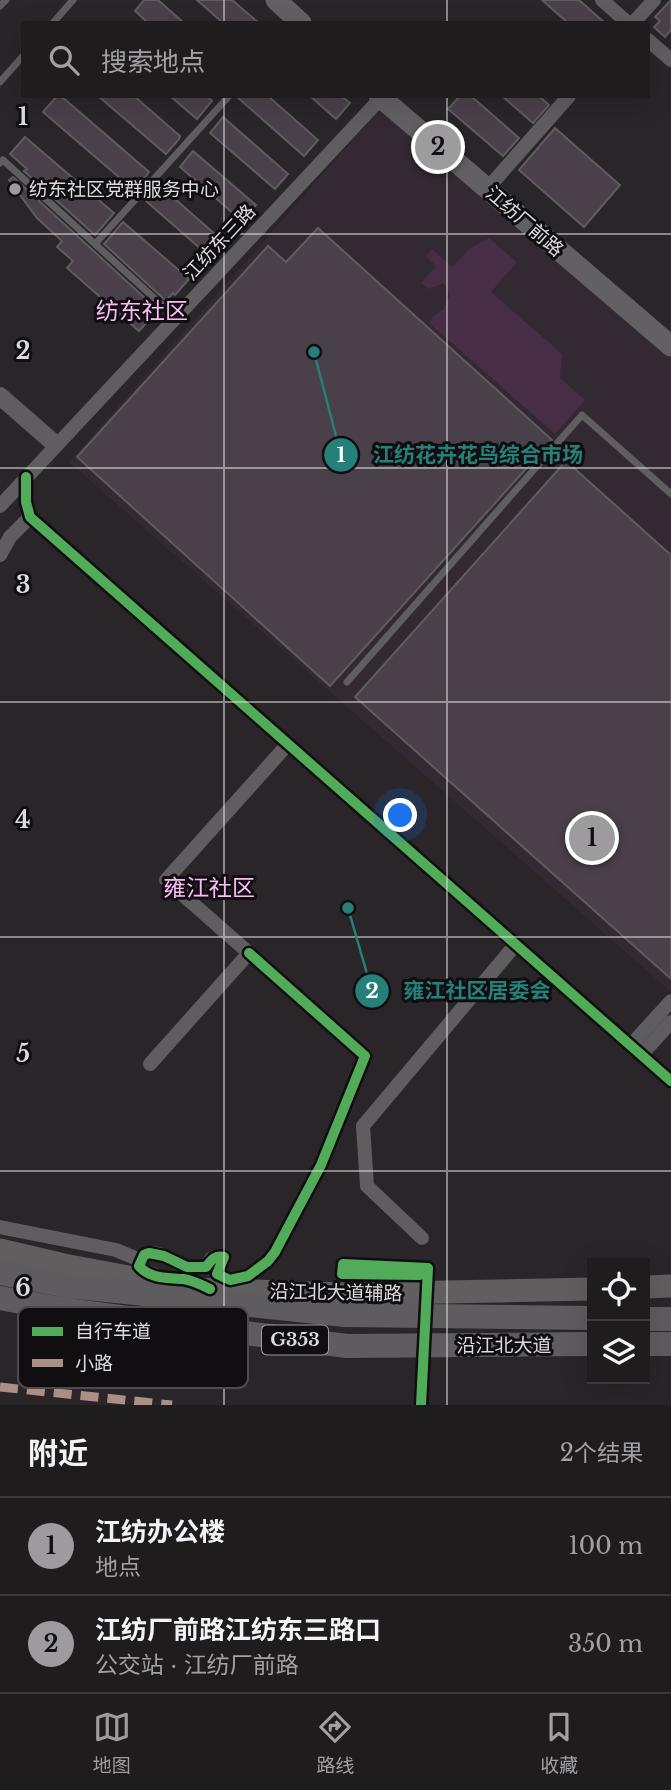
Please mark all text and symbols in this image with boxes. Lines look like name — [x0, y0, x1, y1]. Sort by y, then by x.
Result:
search box — [21, 21, 650, 98]
icon: search — [45, 41, 83, 79]
text: 搜索地点 — [101, 46, 205, 78]
text: 1 — [18, 103, 28, 131]
pin: 2 — [415, 121, 461, 173]
place label: 纺东社区党群服务中心 — [29, 178, 219, 201]
marker: 纺东社区党群服务中心 — [7, 181, 23, 197]
street label: 江纺厂前路 — [481, 182, 568, 261]
street label: 江纺东三路 — [179, 200, 260, 285]
district label: 纺东社区 — [96, 297, 188, 325]
text: 2 — [16, 337, 30, 365]
callout: 江纺花卉花鸟综合市场 — [324, 434, 597, 476]
text: 1 — [336, 442, 346, 468]
text: 江纺花卉花鸟综合市场 — [373, 442, 583, 468]
text: 3 — [16, 571, 30, 599]
your location — [383, 798, 417, 832]
text: 4 — [15, 806, 31, 834]
pin: 1 — [569, 812, 615, 864]
district label: 雍江社区 — [163, 874, 255, 902]
callout: 雍江社区居委会 — [355, 970, 565, 1012]
text: 2 — [365, 978, 379, 1004]
text: 雍江社区居委会 — [404, 978, 551, 1004]
text: 5 — [16, 1040, 30, 1068]
map controls — [587, 1258, 650, 1384]
button: locate — [587, 1258, 650, 1321]
text: 6 — [15, 1274, 31, 1302]
street label: 沿江北大道辅路 — [269, 1280, 403, 1305]
legend — [18, 1307, 248, 1388]
text: 自行车道 — [75, 1320, 151, 1343]
button: layers — [587, 1321, 650, 1384]
road number: G353 — [262, 1325, 328, 1354]
street label: 沿江北大道 — [456, 1334, 552, 1357]
text: 小路 — [75, 1352, 113, 1375]
text: 附近 — [28, 1435, 88, 1472]
text: 2个结果 — [560, 1439, 643, 1467]
text: 江纺办公楼 — [95, 1516, 225, 1548]
text: 1 — [46, 1532, 56, 1560]
text: 100 m — [569, 1532, 643, 1560]
text: 地点 — [95, 1553, 141, 1581]
text: 江纺厂前路江纺东三路口 — [95, 1614, 381, 1646]
text: 2 — [44, 1630, 58, 1658]
text: 350 m — [568, 1630, 643, 1658]
text: 公交站 · 江纺厂前路 — [95, 1651, 299, 1679]
tab: 地图 — [93, 1708, 131, 1777]
tab: 路线 — [316, 1708, 354, 1777]
tab: 收藏 — [540, 1708, 578, 1777]

